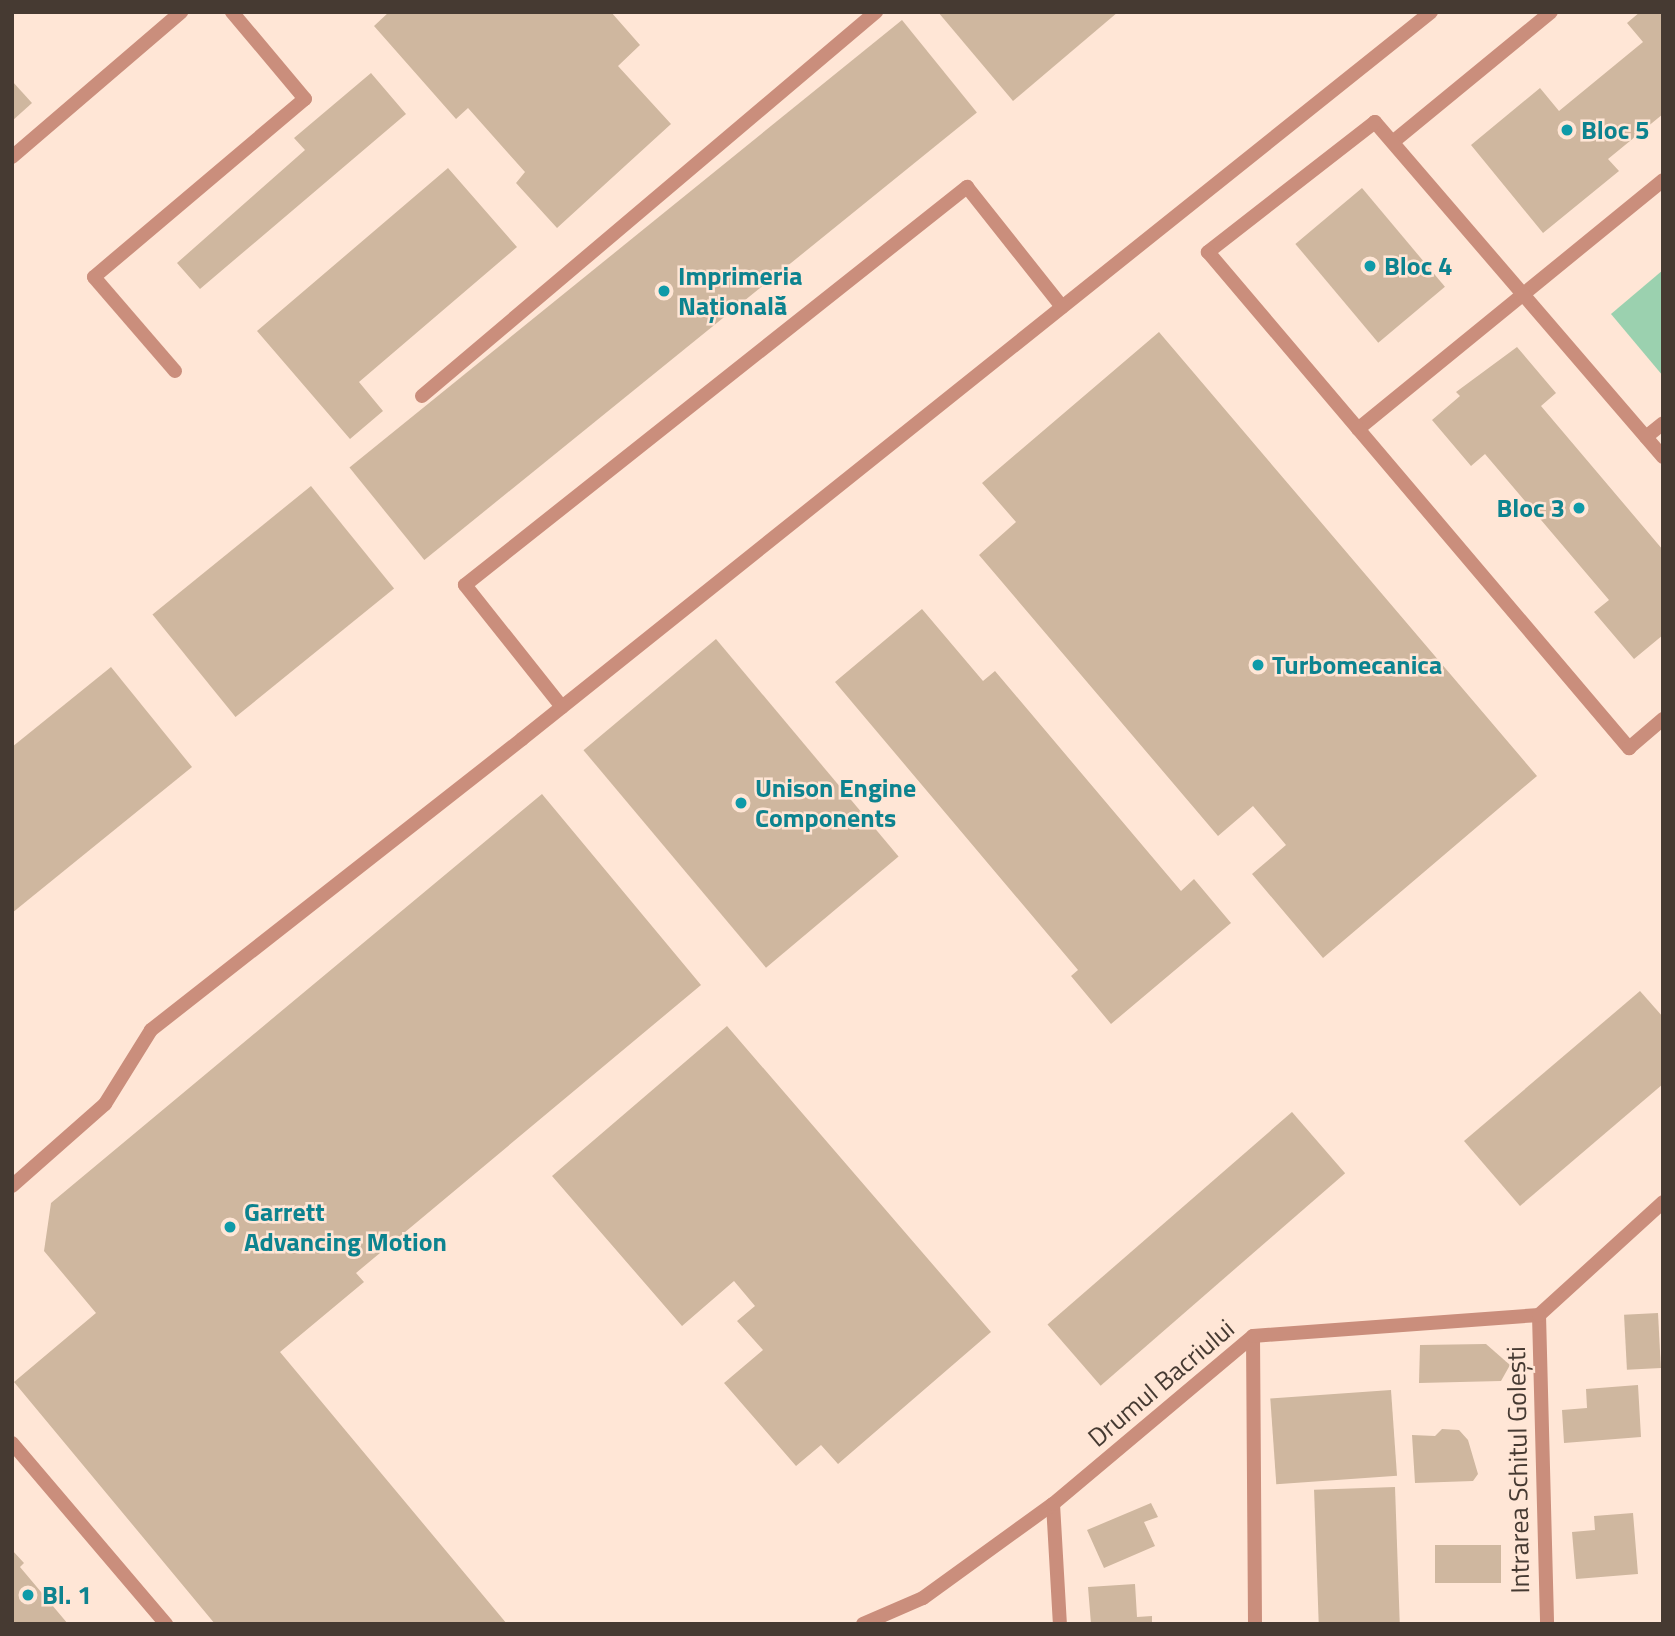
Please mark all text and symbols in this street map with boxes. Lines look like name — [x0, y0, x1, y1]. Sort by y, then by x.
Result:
place label: Bloc 5 — [1581, 114, 1650, 146]
marker: Bloc 5 — [1559, 122, 1575, 138]
place label: Bloc 4 — [1384, 250, 1453, 282]
marker: Bloc 4 — [1362, 258, 1378, 274]
place label: Imprimeria Națională — [678, 260, 803, 322]
marker: Imprimeria Națională — [656, 283, 672, 299]
place label: Bloc 3 — [1496, 492, 1565, 524]
marker: Bloc 3 — [1571, 500, 1587, 516]
place label: Turbomecanica — [1272, 649, 1442, 681]
marker: Turbomecanica — [1250, 657, 1266, 673]
place label: Unison Engine Components — [755, 772, 916, 834]
marker: Unison Engine Components — [733, 795, 749, 811]
place label: Garrett Advancing Motion — [244, 1196, 447, 1258]
marker: Garrett Advancing Motion — [222, 1219, 238, 1235]
street label: Drumul Bacriului — [1082, 1313, 1240, 1453]
street label: Intrarea Schitul Golești — [1500, 1346, 1536, 1594]
place label: Bl. 1 — [42, 1579, 92, 1611]
marker: Bl. 1 — [20, 1587, 36, 1603]

